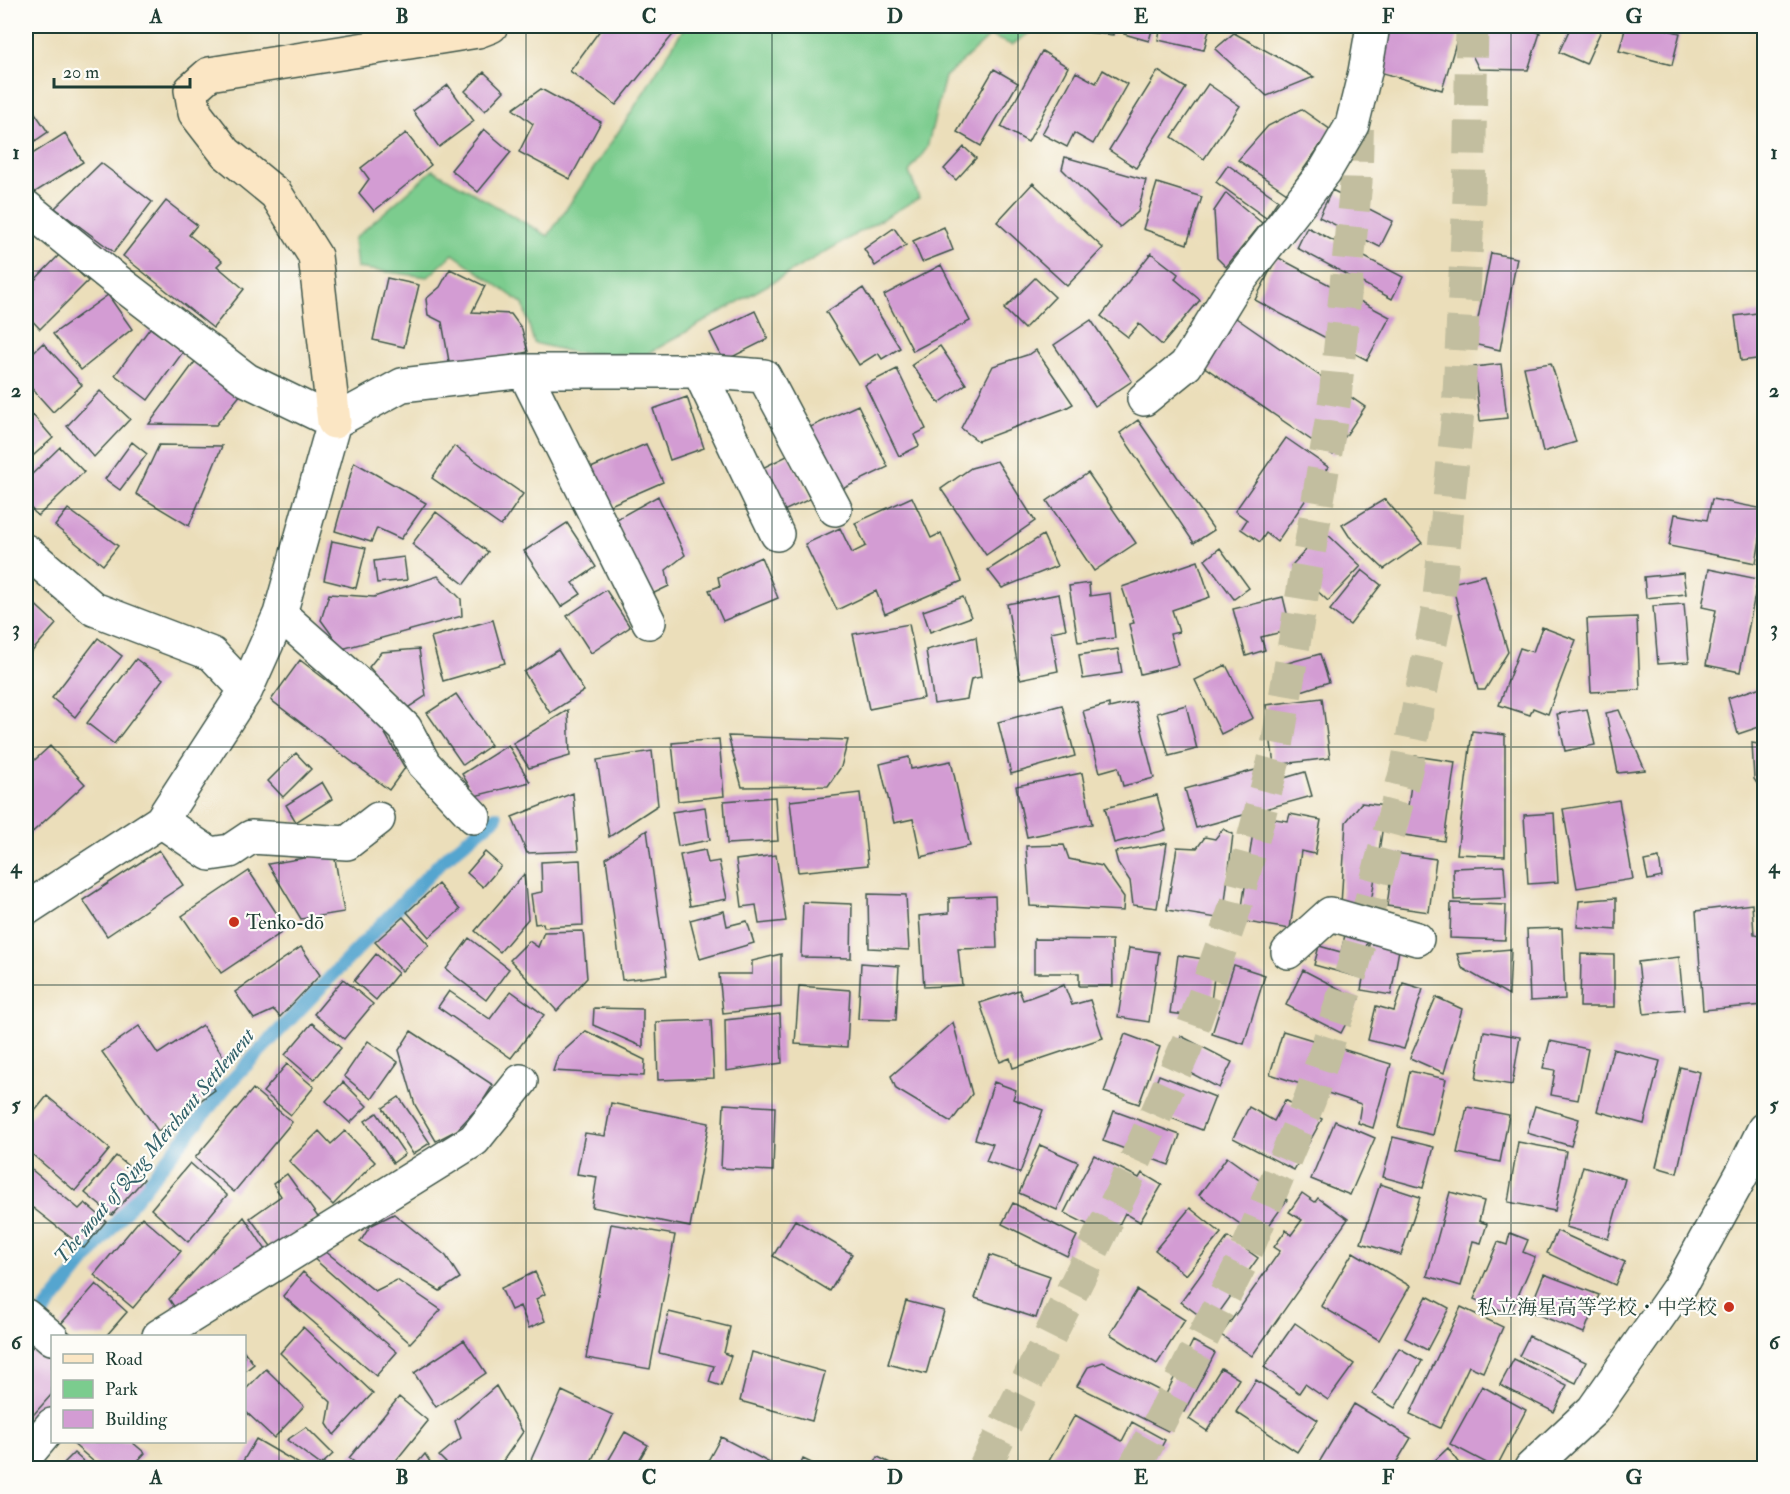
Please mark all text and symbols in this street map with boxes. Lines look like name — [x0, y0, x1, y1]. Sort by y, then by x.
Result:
text: A — [149, 4, 163, 29]
text: B — [395, 4, 409, 29]
text: C — [642, 4, 656, 29]
text: D — [887, 4, 903, 29]
text: E — [1134, 4, 1149, 29]
text: F — [1382, 4, 1395, 29]
text: G — [1626, 4, 1643, 29]
scale bar — [54, 51, 190, 89]
text: 20 m — [63, 61, 99, 84]
text: 1 — [12, 140, 20, 165]
text: 1 — [1770, 140, 1778, 165]
text: 2 — [11, 378, 21, 403]
text: 2 — [1769, 378, 1779, 403]
text: 3 — [12, 616, 20, 641]
text: 3 — [1770, 616, 1778, 641]
text: 4 — [10, 854, 23, 879]
text: 4 — [1768, 854, 1781, 879]
place label: Tenko-dō — [246, 910, 324, 935]
marker: Tenko-dō — [227, 915, 241, 929]
water label: The moat of Qing Merchant Settlement — [48, 1022, 261, 1270]
text: 5 — [12, 1092, 22, 1117]
text: 5 — [1770, 1092, 1780, 1117]
place label: 私立海星高等学校・中学校 — [1477, 1295, 1717, 1320]
marker: 私立海星高等学校・中学校 — [1722, 1300, 1736, 1314]
text: 6 — [11, 1330, 23, 1355]
text: 6 — [1769, 1330, 1781, 1355]
legend — [51, 1335, 246, 1443]
text: Road — [105, 1348, 143, 1371]
text: Park — [105, 1378, 138, 1401]
text: Building — [105, 1408, 168, 1431]
text: A — [149, 1465, 163, 1490]
text: B — [395, 1465, 409, 1490]
text: C — [642, 1465, 656, 1490]
text: D — [887, 1465, 903, 1490]
text: E — [1134, 1465, 1149, 1490]
text: F — [1382, 1465, 1395, 1490]
text: G — [1626, 1465, 1643, 1490]

